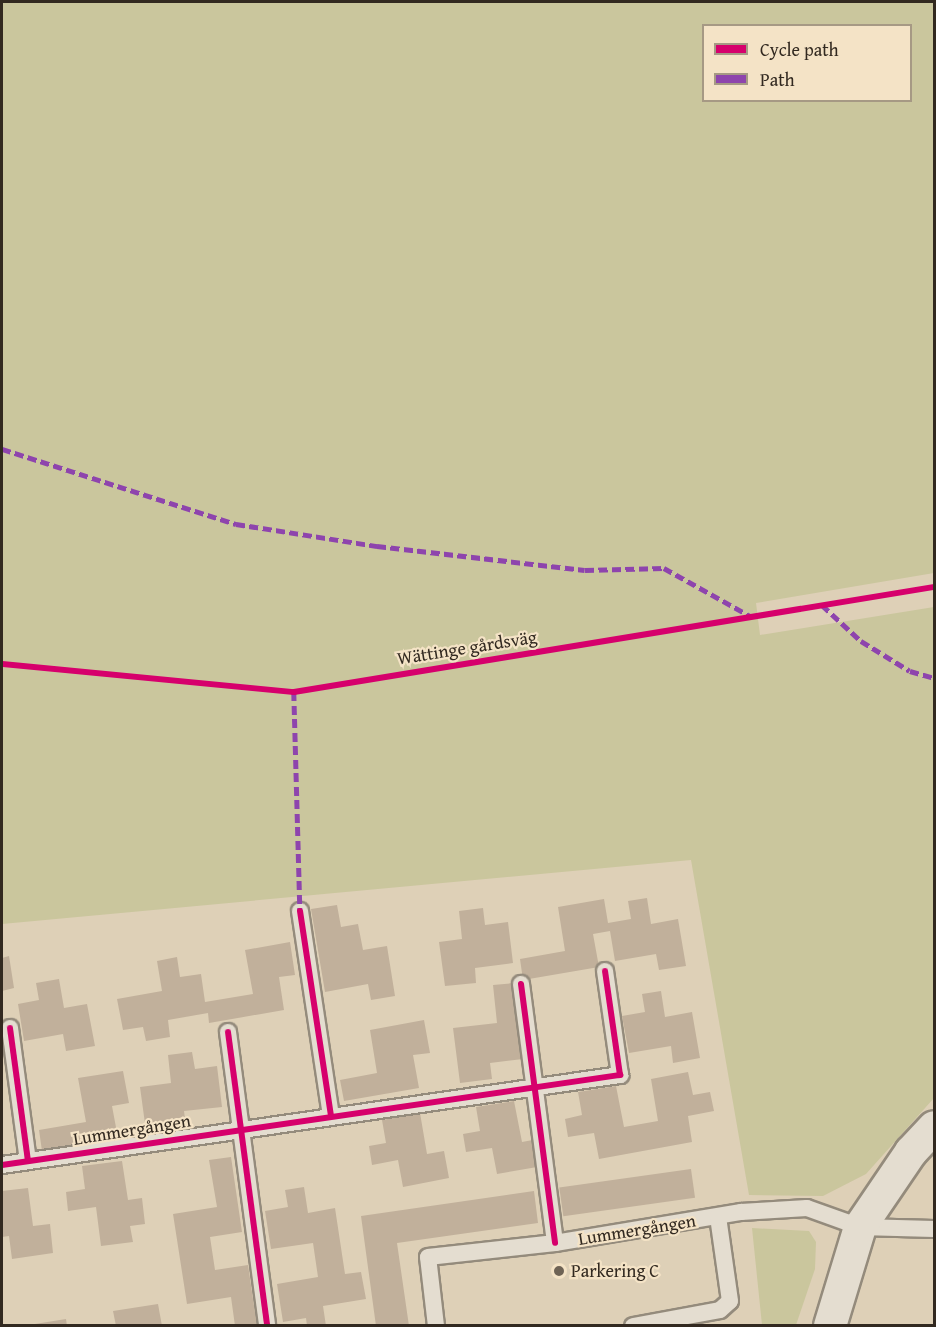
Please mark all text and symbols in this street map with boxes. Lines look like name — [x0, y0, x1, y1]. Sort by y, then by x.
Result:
legend — [702, 24, 912, 102]
text: Cycle path — [760, 36, 839, 63]
text: Path — [760, 66, 795, 93]
street label: Wättinge gårdsväg — [396, 626, 538, 670]
street label: Lummergången — [72, 1110, 192, 1150]
street label: Lummergången — [577, 1210, 697, 1250]
place label: Parkering C — [571, 1260, 659, 1282]
marker: Parkering C — [552, 1264, 566, 1278]

